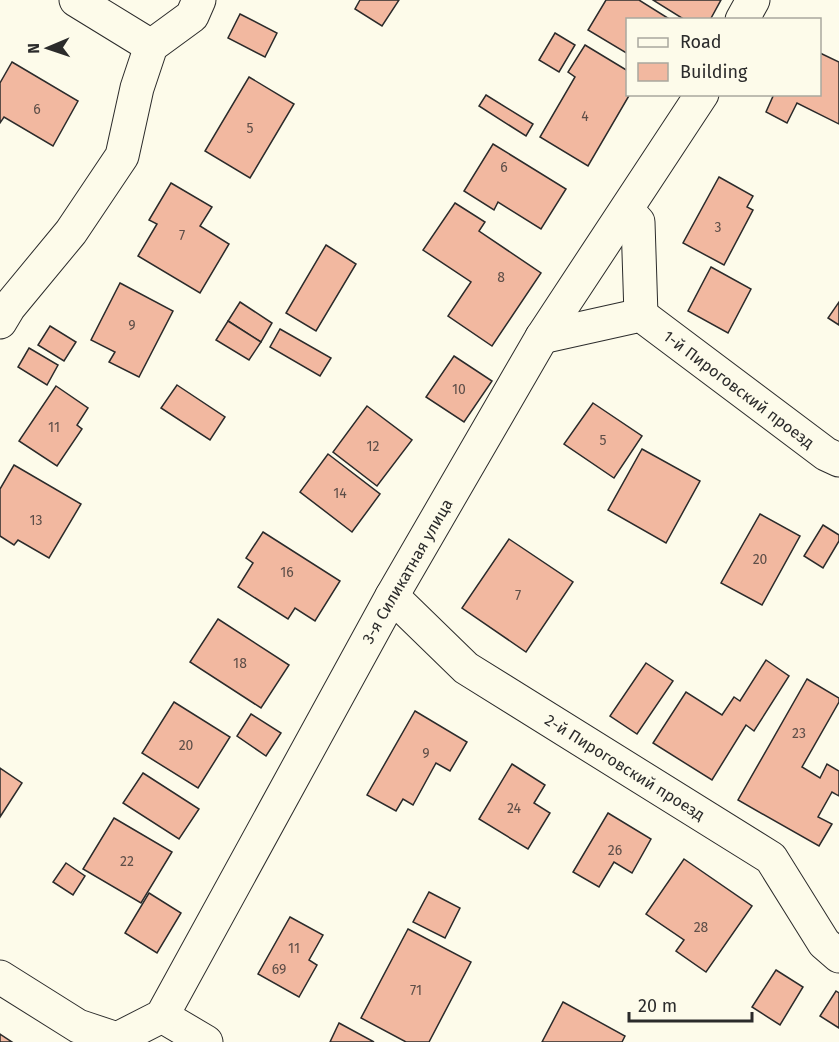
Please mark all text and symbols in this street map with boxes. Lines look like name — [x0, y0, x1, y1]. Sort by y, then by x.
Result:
north arrow — [18, 18, 78, 78]
legend — [626, 18, 821, 96]
text: Road — [680, 31, 722, 53]
text: N — [24, 43, 43, 54]
text: Building — [680, 61, 748, 83]
house number: 6 — [33, 101, 41, 118]
house number: 4 — [581, 108, 589, 125]
house number: 5 — [246, 120, 254, 137]
house number: 6 — [500, 159, 508, 176]
house number: 3 — [715, 219, 722, 236]
house number: 7 — [179, 227, 185, 244]
house number: 8 — [497, 269, 505, 286]
house number: 9 — [128, 317, 136, 334]
street label: 1-й Пироговский проезд — [660, 326, 818, 452]
house number: 10 — [452, 381, 466, 398]
house number: 11 — [48, 419, 60, 436]
house number: 5 — [599, 432, 607, 449]
house number: 12 — [367, 438, 380, 455]
house number: 14 — [333, 485, 347, 502]
street label: 3-я Силикатная улица — [358, 496, 457, 647]
house number: 13 — [29, 512, 43, 529]
house number: 20 — [753, 551, 768, 568]
house number: 16 — [280, 564, 294, 581]
house number: 7 — [515, 587, 521, 604]
house number: 18 — [233, 655, 247, 672]
street label: 2-й Пироговский проезд — [541, 710, 708, 825]
house number: 23 — [792, 725, 806, 742]
house number: 20 — [179, 737, 194, 754]
house number: 9 — [422, 745, 430, 762]
house number: 24 — [507, 800, 522, 817]
house number: 26 — [608, 842, 622, 859]
house number: 22 — [120, 853, 134, 870]
house number: 28 — [694, 919, 709, 936]
house number: 11 — [288, 940, 300, 957]
house number: 69 — [272, 961, 286, 978]
house number: 71 — [410, 982, 422, 999]
scale bar — [629, 985, 752, 1023]
text: 20 m — [638, 995, 677, 1017]

